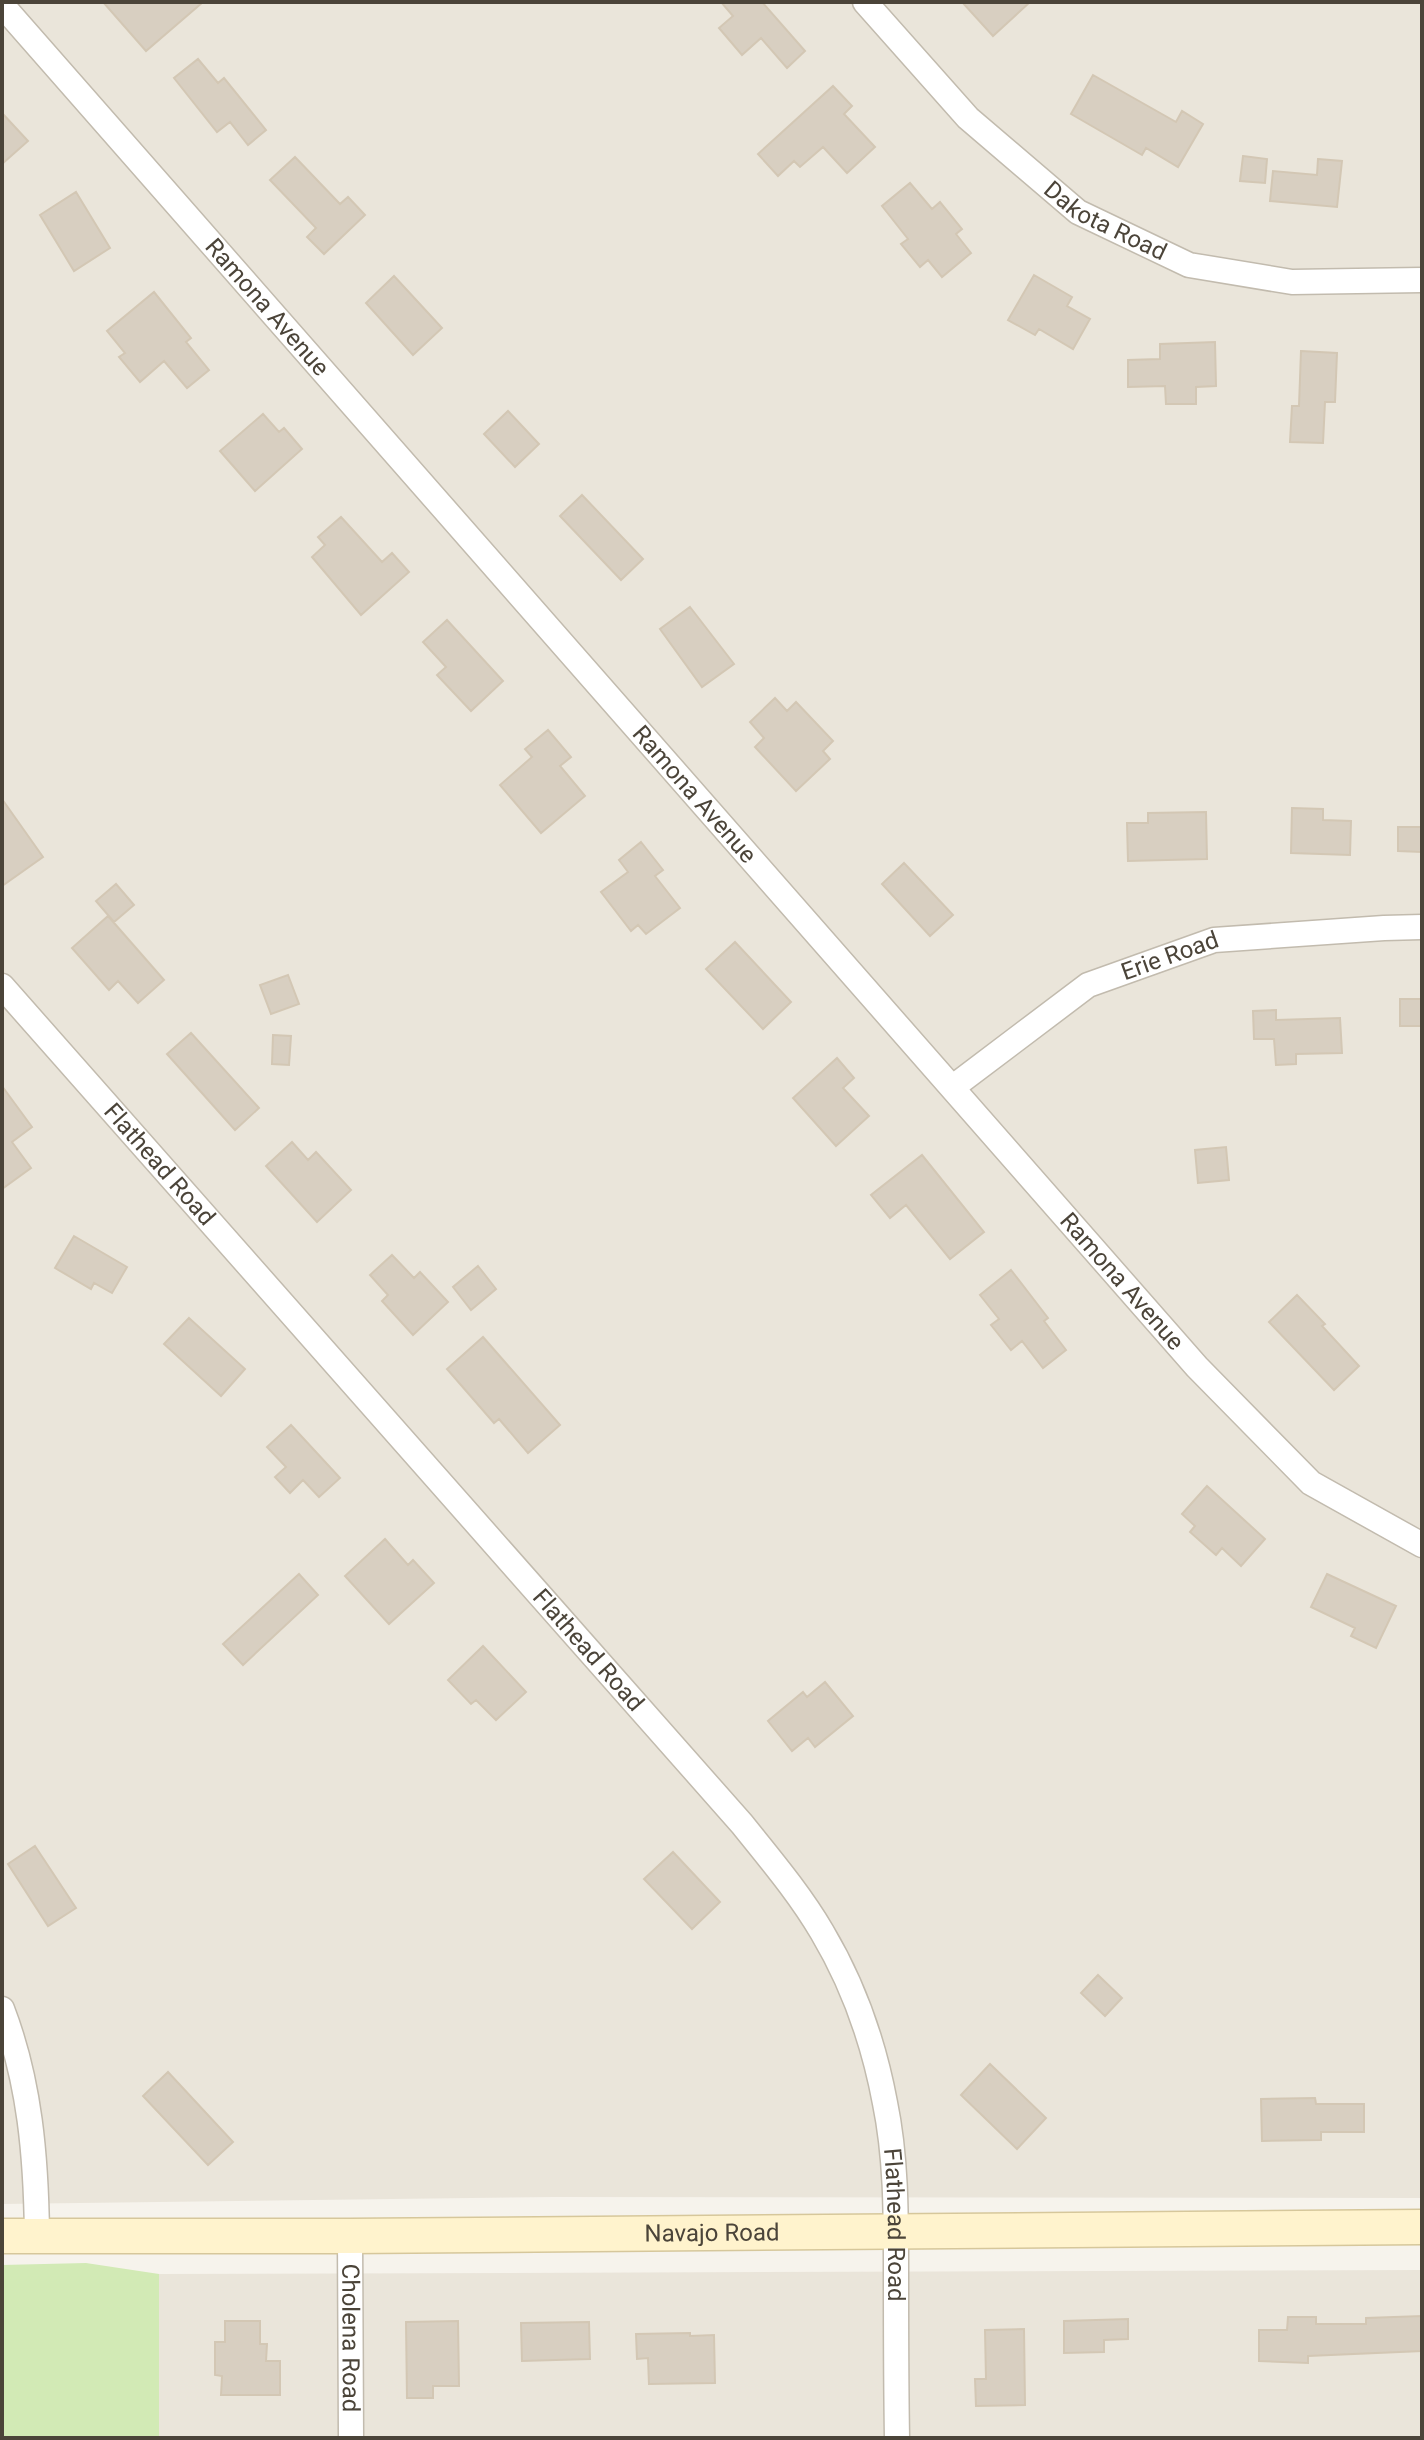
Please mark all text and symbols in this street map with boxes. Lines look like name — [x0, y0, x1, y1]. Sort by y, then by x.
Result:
street label: Dakota Road — [1038, 175, 1171, 266]
street label: Ramona Avenue — [199, 233, 335, 382]
street label: Ramona Avenue — [627, 720, 762, 869]
street label: Erie Road — [1117, 926, 1222, 986]
street label: Flathead Road — [98, 1098, 221, 1231]
street label: Ramona Avenue — [1054, 1207, 1190, 1356]
street label: Flathead Road — [527, 1583, 650, 1717]
street label: Flathead Road — [878, 2147, 910, 2302]
street label: Navajo Road — [644, 2218, 780, 2248]
street label: Cholena Road — [336, 2264, 365, 2412]

